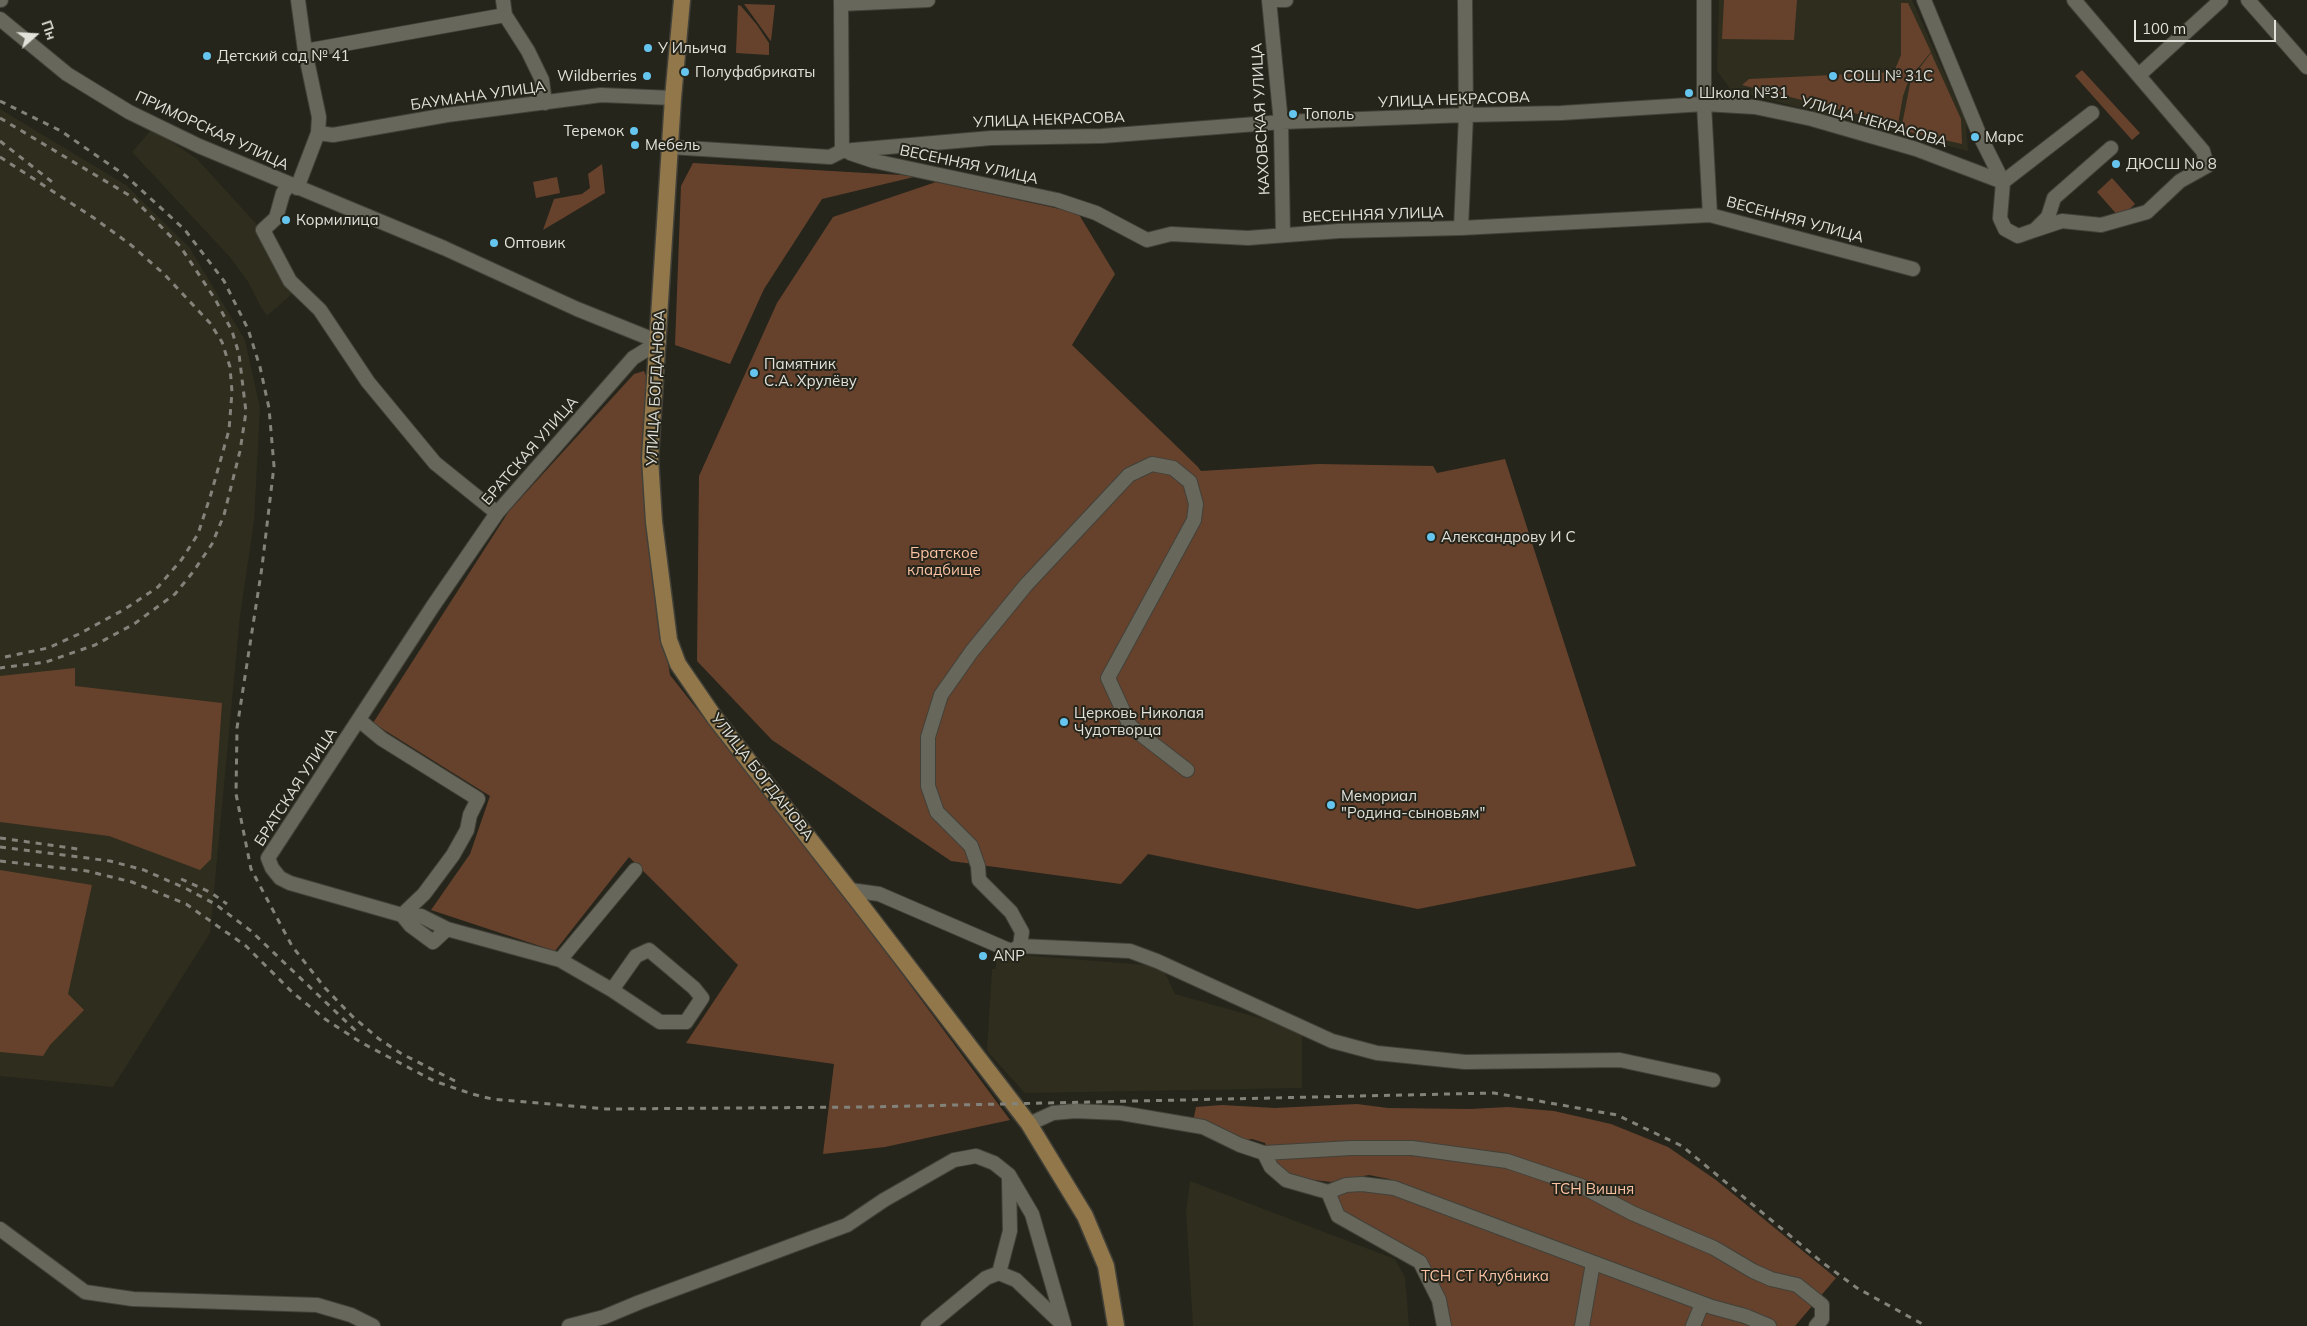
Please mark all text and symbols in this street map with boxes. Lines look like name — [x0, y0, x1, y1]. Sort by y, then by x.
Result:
north arrow — [10, 10, 60, 60]
scale bar — [2137, 10, 2280, 42]
text: Пн — [38, 18, 61, 42]
text: 100 m — [2142, 19, 2186, 38]
place label: У Ильича — [658, 39, 727, 57]
marker: У Ильича — [642, 42, 654, 54]
street label: КАХОВСКАЯ УЛИЦА — [1248, 42, 1274, 196]
place label: Детский сад № 41 — [217, 47, 350, 65]
marker: Детский сад № 41 — [201, 50, 213, 62]
place label: Полуфабрикаты — [695, 63, 815, 81]
marker: Полуфабрикаты — [679, 66, 691, 78]
place label: Wildberries — [557, 67, 637, 85]
place label: СОШ № 31С — [1843, 67, 1933, 85]
marker: Wildberries — [641, 70, 653, 82]
marker: СОШ № 31С — [1827, 70, 1839, 82]
street label: БАУМАНА УЛИЦА — [409, 78, 547, 114]
place label: Школа №31 — [1699, 84, 1788, 102]
street label: ПРИМОРСКАЯ УЛИЦА — [132, 87, 292, 175]
marker: Школа №31 — [1683, 87, 1695, 99]
street label: УЛИЦА НЕКРАСОВА — [1378, 88, 1530, 112]
street label: УЛИЦА НЕКРАСОВА — [1799, 92, 1949, 152]
place label: Тополь — [1303, 105, 1354, 123]
street label: УЛИЦА НЕКРАСОВА — [973, 108, 1125, 132]
marker: Тополь — [1287, 108, 1299, 120]
place label: Теремок — [563, 122, 624, 140]
marker: Теремок — [628, 125, 640, 137]
place label: Марс — [1985, 128, 2024, 146]
marker: Марс — [1969, 131, 1981, 143]
place label: Мебель — [645, 136, 700, 154]
marker: Мебель — [629, 139, 641, 151]
street label: ВЕСЕННЯЯ УЛИЦА — [898, 142, 1040, 188]
place label: ДЮСШ No 8 — [2126, 155, 2217, 173]
marker: ДЮСШ No 8 — [2110, 158, 2122, 170]
street label: ВЕСЕННЯЯ УЛИЦА — [1724, 193, 1866, 247]
street label: ВЕСЕННЯЯ УЛИЦА — [1302, 204, 1444, 226]
place label: Кормилица — [296, 211, 379, 229]
marker: Кормилица — [280, 214, 292, 226]
place label: Оптовик — [504, 234, 565, 252]
marker: Оптовик — [488, 237, 500, 249]
street label: УЛИЦА БОГДАНОВА — [643, 309, 669, 467]
place label: Памятник С.А. Хрулёву — [764, 355, 857, 390]
marker: Памятник С.А. Хрулёву — [748, 367, 760, 379]
street label: БРАТСКАЯ УЛИЦА — [478, 393, 582, 509]
place label: Александрову И С — [1441, 528, 1576, 546]
marker: Александрову И С — [1425, 531, 1437, 543]
park label: Братское кладбище — [907, 544, 981, 579]
place label: Церковь Николая Чудотворца — [1074, 704, 1204, 739]
street label: УЛИЦА БОГДАНОВА — [707, 710, 817, 844]
marker: Церковь Николая Чудотворца — [1058, 716, 1070, 728]
street label: БРАТСКАЯ УЛИЦА — [251, 724, 341, 850]
place label: Мемориал "Родина-сыновьям" — [1341, 787, 1485, 822]
marker: Мемориал "Родина-сыновьям" — [1325, 799, 1337, 811]
place label: ANP — [993, 947, 1025, 965]
marker: ANP — [977, 950, 989, 962]
park label: ТСН Вишня — [1552, 1180, 1634, 1198]
park label: ТСН СТ Клубника — [1421, 1267, 1549, 1285]

